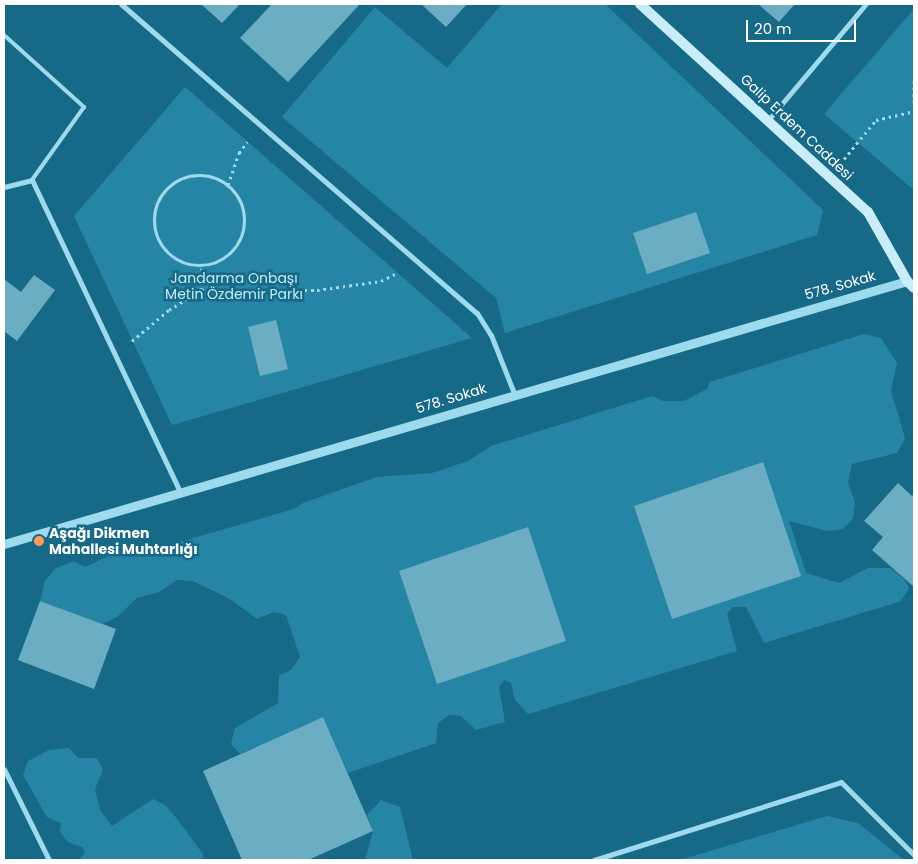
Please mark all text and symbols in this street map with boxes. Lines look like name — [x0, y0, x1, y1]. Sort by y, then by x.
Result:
scale bar — [748, 10, 858, 42]
text: 20 m — [754, 18, 792, 39]
street label: Galip Erdem Caddesi — [737, 70, 857, 184]
street label: 578. Sokak — [803, 267, 877, 303]
park label: Jandarma Onbaşı Metin Özdemir Parkı — [165, 270, 303, 302]
street label: 578. Sokak — [414, 379, 488, 417]
place label: Aşağı Dikmen Mahallesi Muhtarlığı — [49, 525, 198, 558]
marker: Aşağı Dikmen Mahallesi Muhtarlığı — [33, 535, 45, 547]

